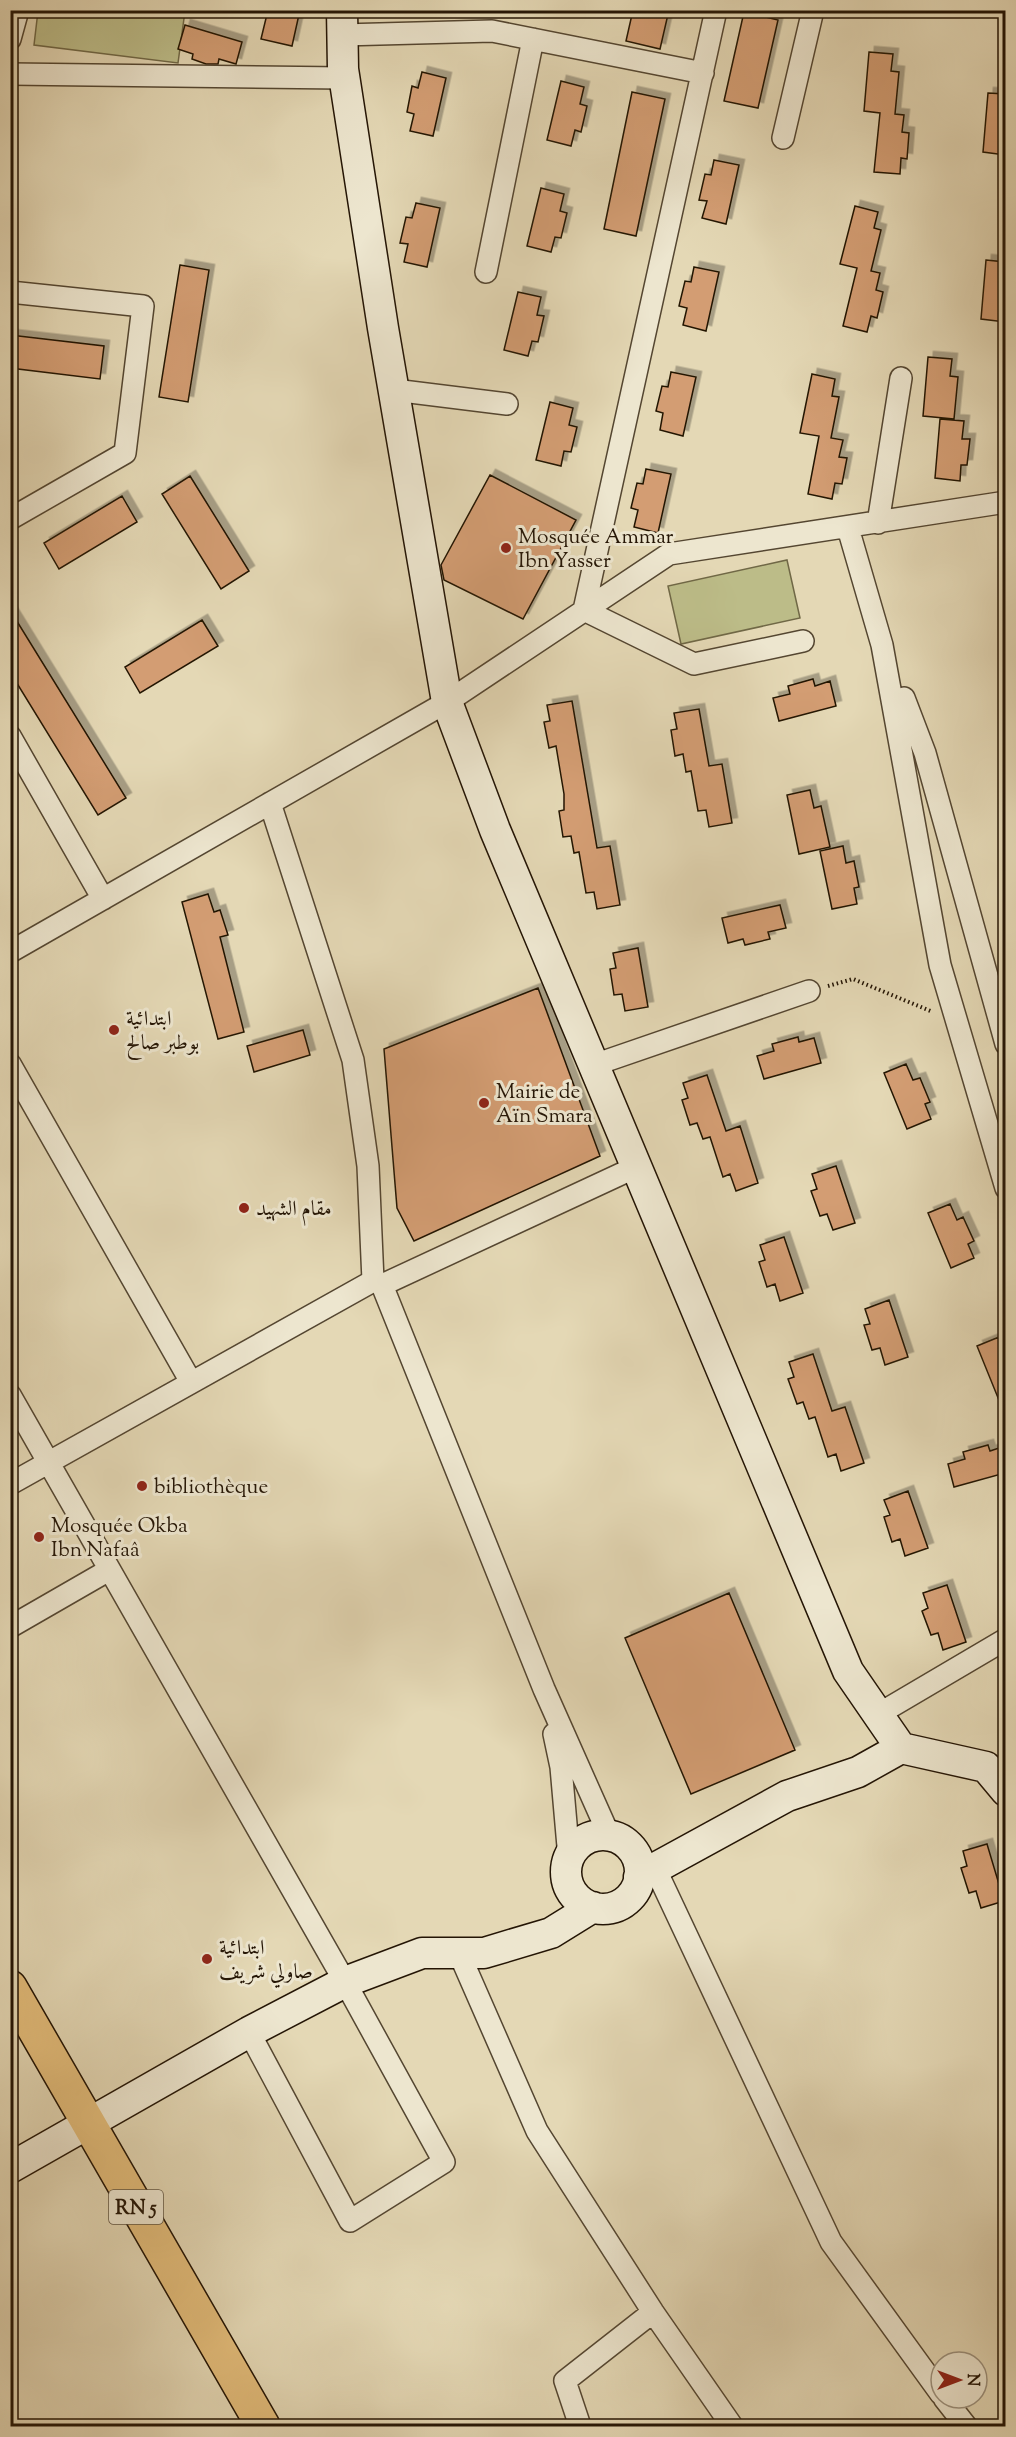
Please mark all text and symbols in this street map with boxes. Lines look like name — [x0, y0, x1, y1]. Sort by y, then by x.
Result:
place label: Mosquée Ammar Ibn Yasser — [518, 523, 674, 577]
marker: Mosquée Ammar Ibn Yasser — [499, 541, 513, 555]
place label: ابتدائية بوطبر صالح — [126, 1005, 199, 1060]
marker: ابتدائية بوطبر صالح — [107, 1023, 121, 1037]
place label: Mairie de Aïn Smara — [496, 1078, 593, 1132]
marker: Mairie de Aïn Smara — [477, 1096, 491, 1110]
place label: مقام الشهيد — [256, 1195, 332, 1226]
marker: مقام الشهيد — [237, 1201, 251, 1215]
place label: bibliothèque — [154, 1473, 268, 1503]
marker: bibliothèque — [135, 1479, 149, 1493]
place label: Mosquée Okba Ibn Nafaâ — [51, 1512, 188, 1566]
marker: Mosquée Okba Ibn Nafaâ — [32, 1530, 46, 1544]
place label: ابتدائية صاولي شريف — [219, 1934, 313, 1988]
marker: ابتدائية صاولي شريف — [200, 1952, 214, 1966]
road number: RN 5 — [109, 2190, 163, 2224]
north arrow — [929, 2350, 989, 2410]
text: N — [960, 2374, 983, 2387]

